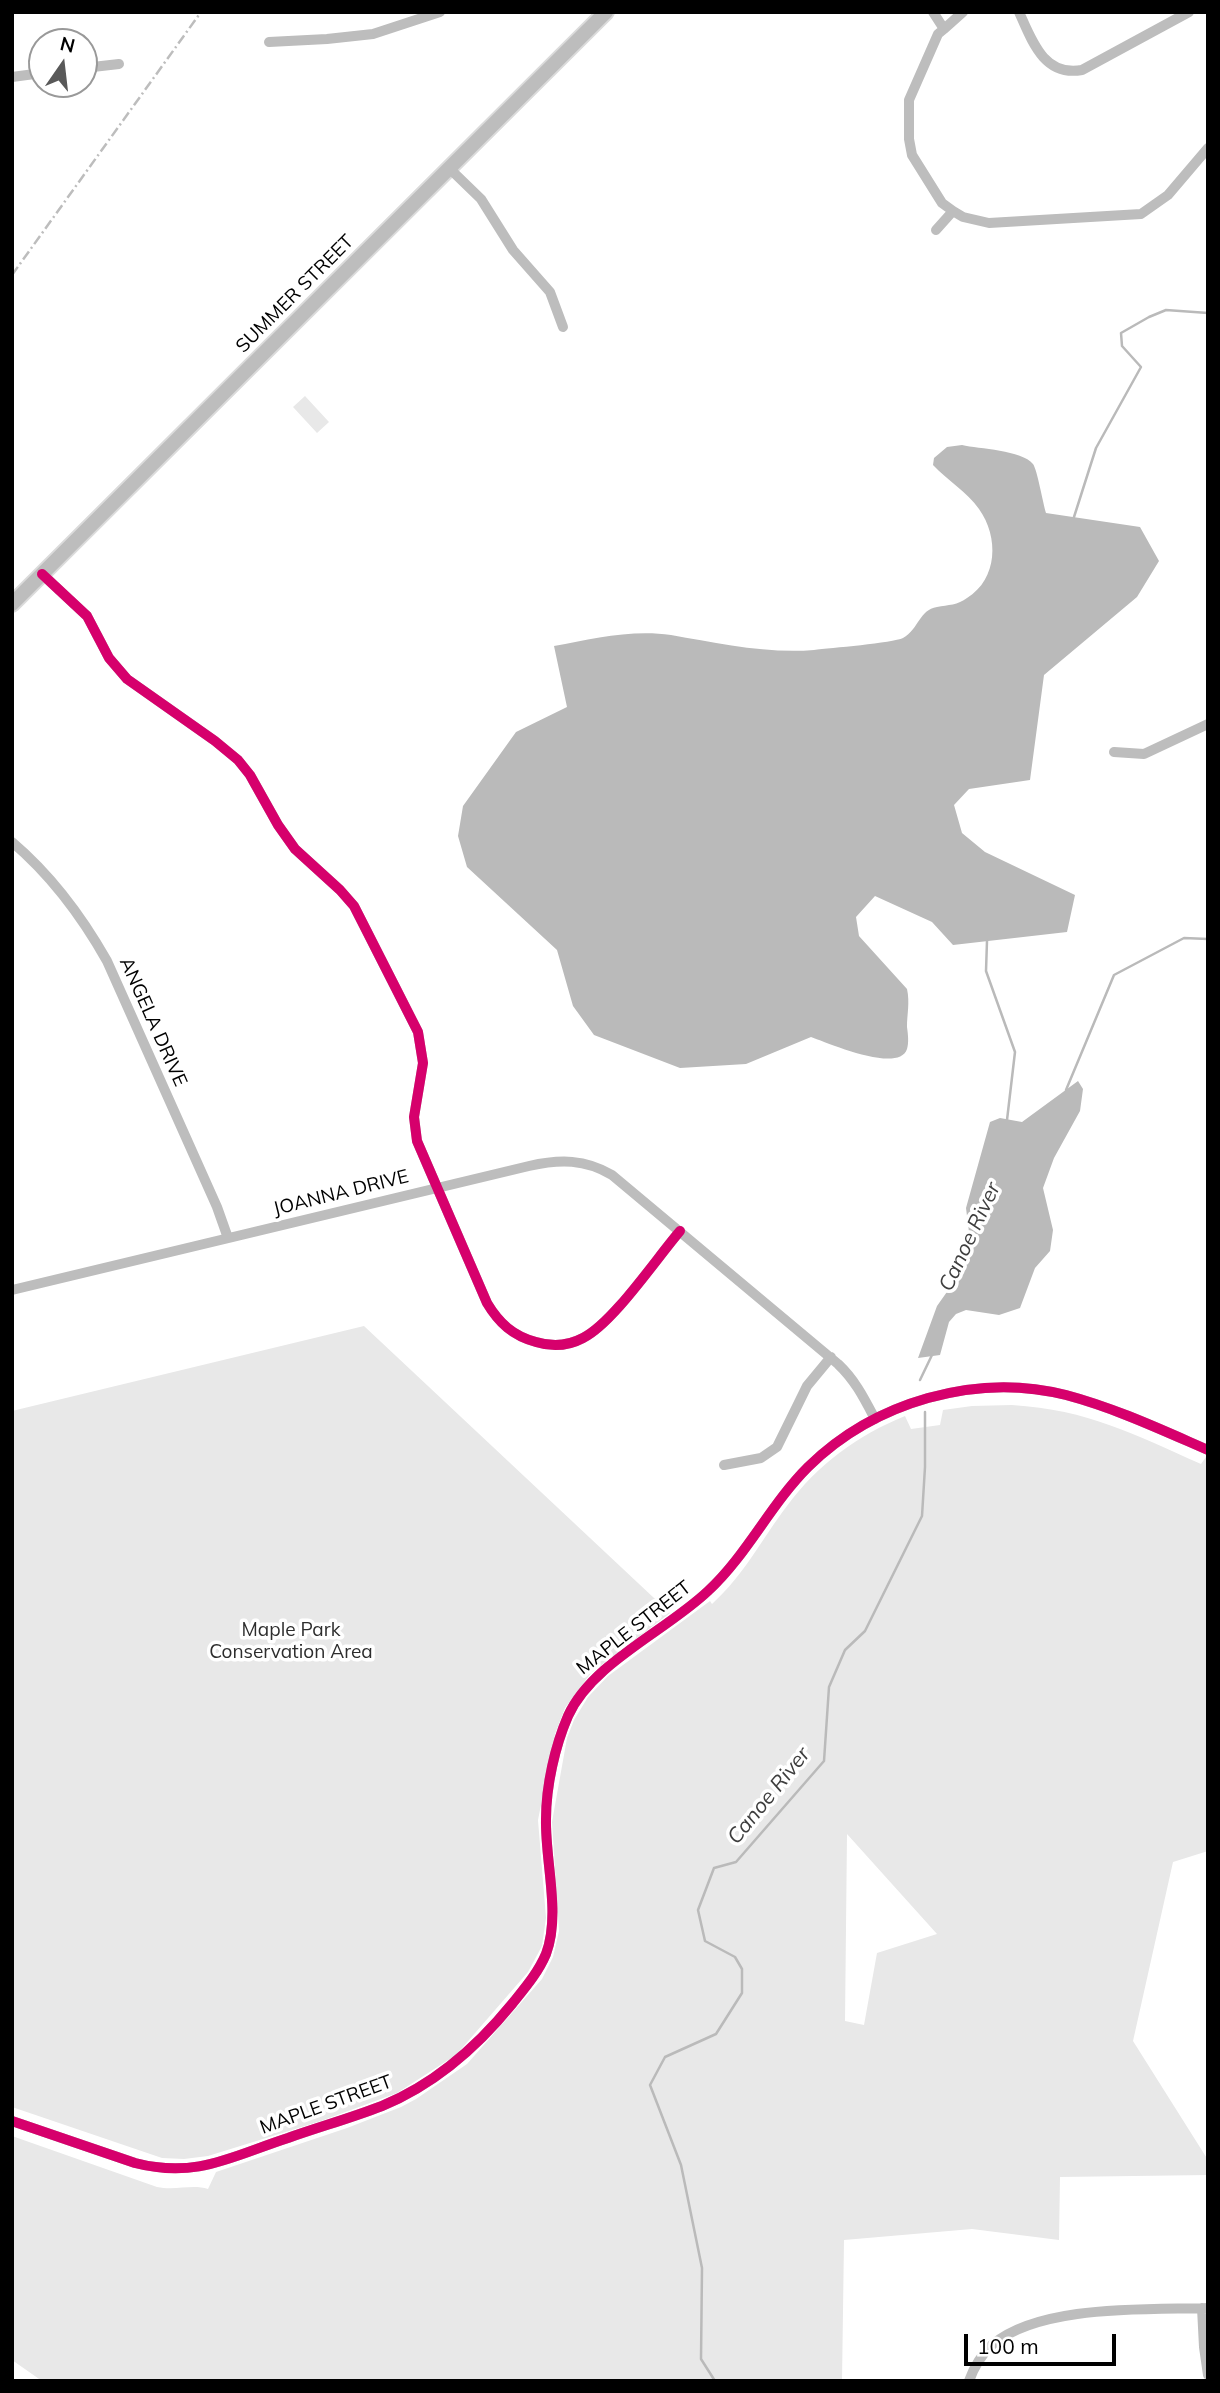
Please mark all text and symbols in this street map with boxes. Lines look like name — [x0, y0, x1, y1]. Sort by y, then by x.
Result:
north arrow — [28, 28, 98, 98]
text: N — [58, 31, 77, 58]
street label: SUMMER STREET — [231, 230, 359, 358]
street label: ANGELA DRIVE — [114, 954, 192, 1090]
street label: JOANNA DRIVE — [271, 1165, 411, 1221]
water label: Canoe River — [934, 1178, 1006, 1296]
street label: MAPLE STREET — [572, 1576, 696, 1680]
park label: Maple Park Conservation Area — [209, 1619, 373, 1663]
water label: Canoe River — [722, 1742, 816, 1850]
street label: MAPLE STREET — [257, 2071, 395, 2139]
scale bar — [968, 2320, 1120, 2364]
text: 100 m — [977, 2333, 1039, 2359]

